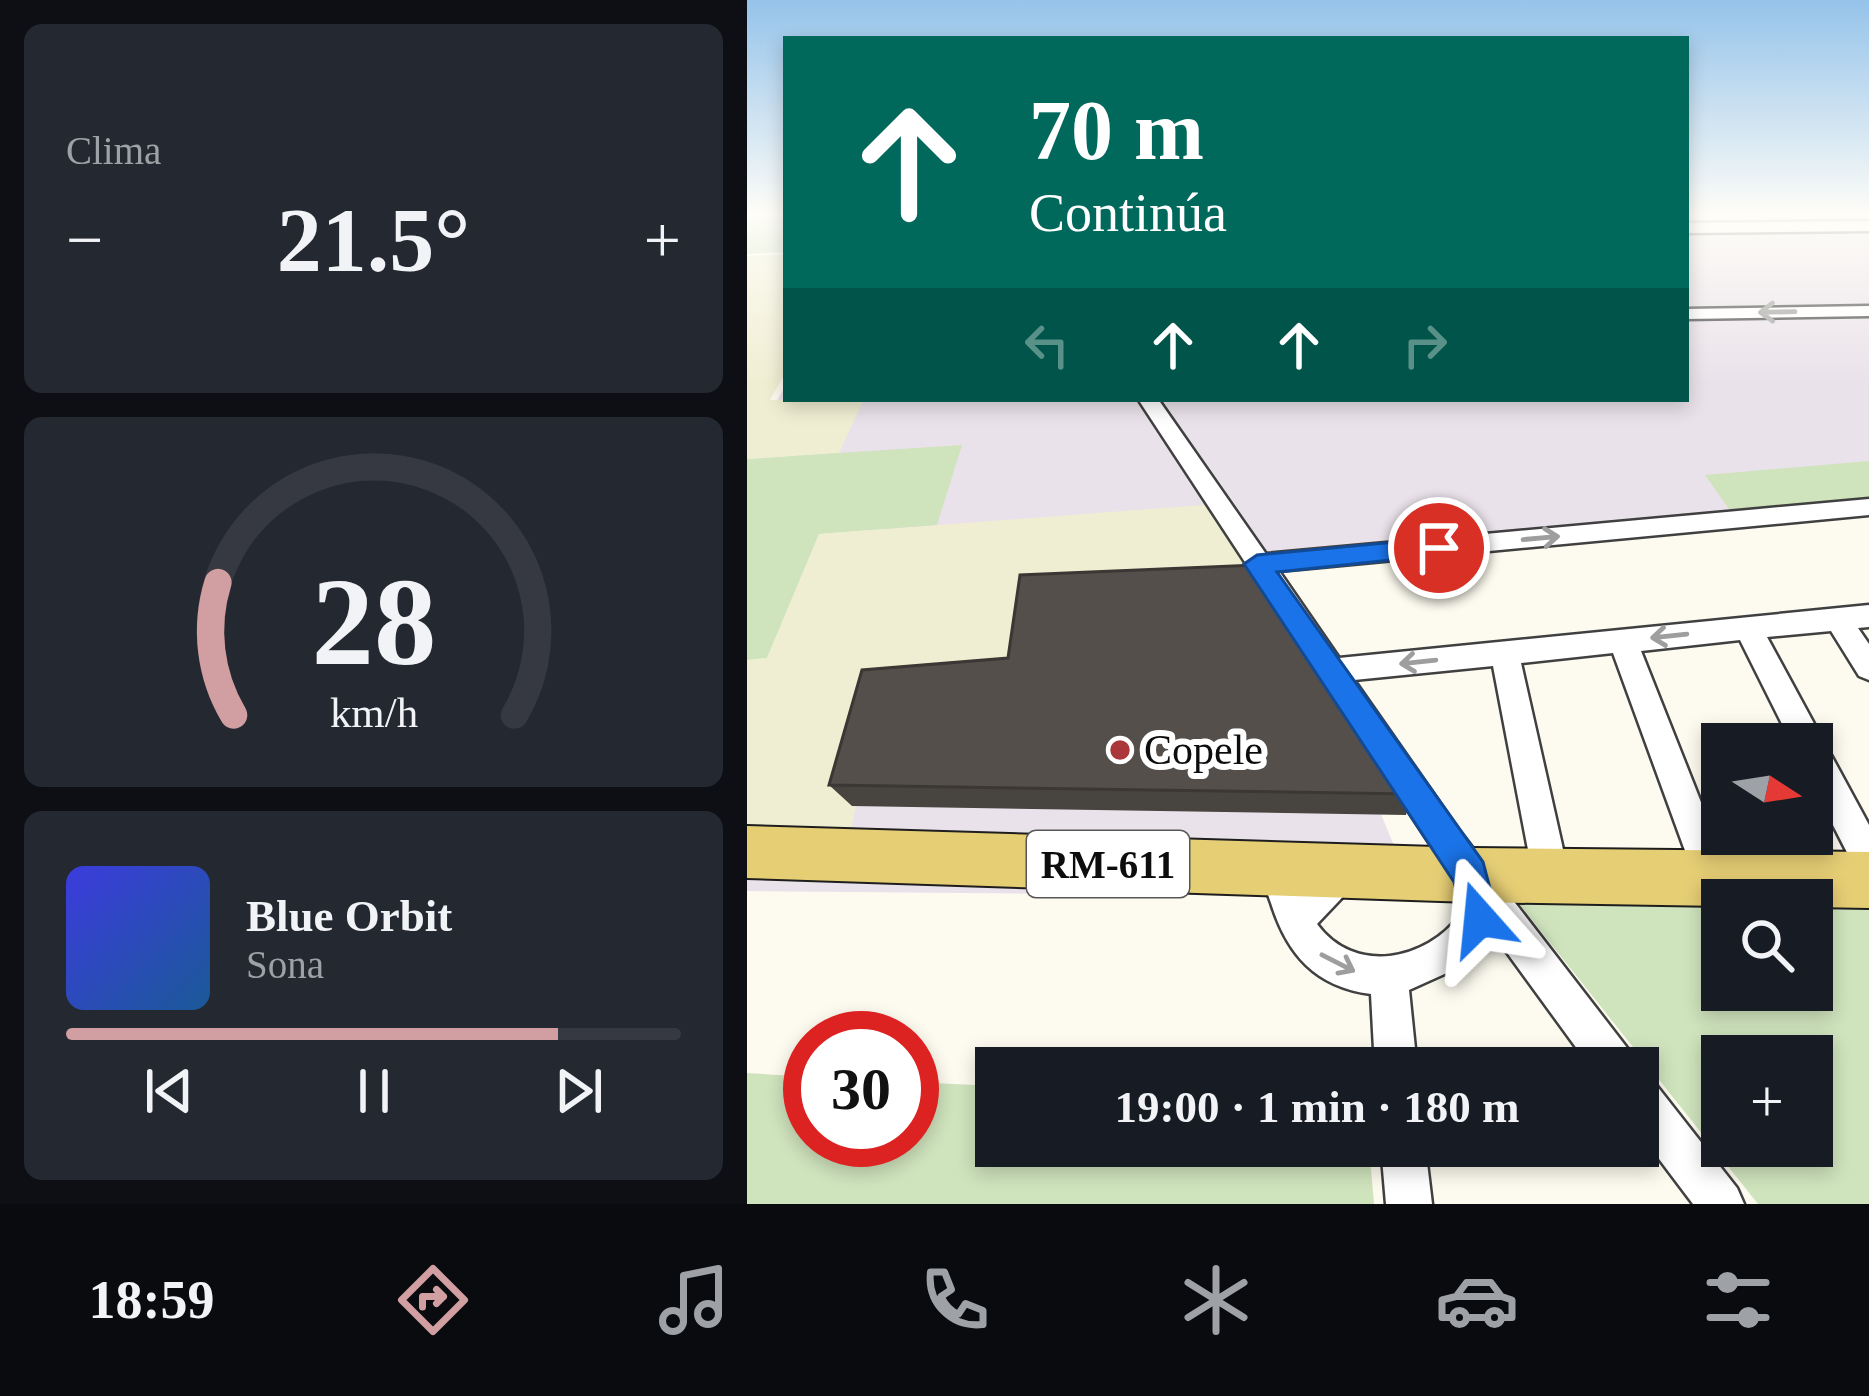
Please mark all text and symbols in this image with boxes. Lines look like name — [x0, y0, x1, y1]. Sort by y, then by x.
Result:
icon: ahead — [831, 84, 987, 240]
text: 70 m — [1029, 84, 1204, 177]
text: Clima — [66, 129, 161, 172]
text: Continúa — [1029, 183, 1227, 243]
text: 21.5° — [277, 191, 470, 290]
text: − — [66, 203, 103, 276]
text: + — [644, 203, 681, 276]
one-way arrow — [1759, 301, 1798, 324]
icon: left — [1014, 312, 1080, 378]
icon: ahead — [1140, 312, 1206, 378]
icon: ahead — [1266, 312, 1332, 378]
icon: right — [1392, 312, 1458, 378]
pin — [1388, 497, 1490, 599]
icon: arrive — [1406, 515, 1472, 581]
one-way arrow — [1521, 526, 1560, 549]
text: 28 — [311, 553, 436, 691]
one-way arrow — [1650, 626, 1689, 648]
one-way arrow — [1399, 651, 1438, 674]
text: km/h — [329, 689, 418, 736]
north arrow — [1701, 723, 1833, 855]
map controls — [1701, 723, 1833, 1167]
place label: Copele — [1144, 727, 1263, 773]
marker: Copele — [1107, 737, 1133, 763]
road number: RM-611 — [1027, 831, 1189, 897]
position arrow — [1417, 856, 1543, 982]
button: search — [1701, 879, 1833, 1011]
text: Blue Orbit — [246, 891, 452, 941]
text: Sona — [246, 943, 324, 986]
one-way arrow — [1319, 953, 1355, 976]
speed limit sign: 30 — [783, 1011, 939, 1167]
button: + — [1701, 1035, 1833, 1167]
icon: previous — [136, 1058, 202, 1124]
icon: pause — [341, 1058, 407, 1124]
icon: next — [546, 1058, 612, 1124]
text: 19:00 · 1 min · 180 m — [1115, 1082, 1520, 1132]
icon: directions — [391, 1258, 475, 1342]
icon: music — [652, 1258, 736, 1342]
icon: phone — [913, 1258, 997, 1342]
icon: climate — [1174, 1258, 1258, 1342]
icon: car — [1435, 1258, 1519, 1342]
icon: filters — [1696, 1258, 1780, 1342]
text: 18:59 — [89, 1270, 214, 1330]

